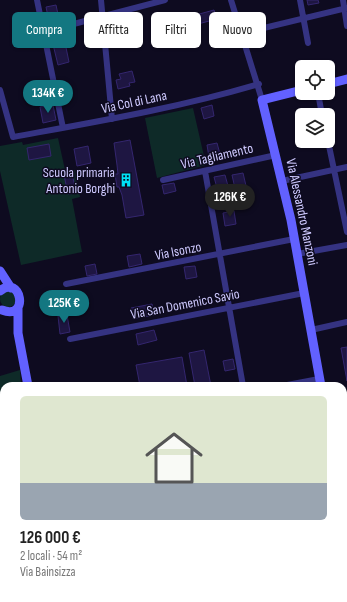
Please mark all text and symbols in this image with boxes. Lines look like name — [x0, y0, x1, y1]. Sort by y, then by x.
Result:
chip: Compra — [12, 12, 76, 48]
chip: Affitta — [84, 12, 143, 48]
chip: Filtri — [151, 12, 201, 48]
chip: Nuovo — [209, 12, 266, 48]
map controls — [295, 60, 335, 148]
button: locate — [295, 60, 335, 100]
pin: 134K € — [15, 80, 81, 114]
text: 134K € — [32, 85, 64, 101]
street label: Via Col di Lana — [100, 87, 168, 117]
button: layers — [295, 108, 335, 148]
street label: Via Tagliamento — [179, 139, 255, 173]
street label: Via Alessandro Manzoni — [282, 157, 322, 267]
place label: Scuola primaria Antonio Borghi — [43, 164, 115, 197]
building icon: Scuola primaria Antonio Borghi — [118, 172, 134, 188]
pin: 126K € — [197, 184, 263, 218]
text: 126K € — [214, 189, 246, 205]
street label: Via Isonzo — [153, 238, 203, 264]
street label: Via San Domenico Savio — [129, 285, 241, 323]
pin: 125K € — [31, 290, 97, 324]
text: 125K € — [48, 295, 80, 311]
icon: home — [138, 422, 210, 494]
text: 126 000 € — [20, 528, 81, 548]
text: 2 locali · 54 m² — [20, 548, 82, 564]
text: Via Bainsizza — [20, 564, 76, 580]

